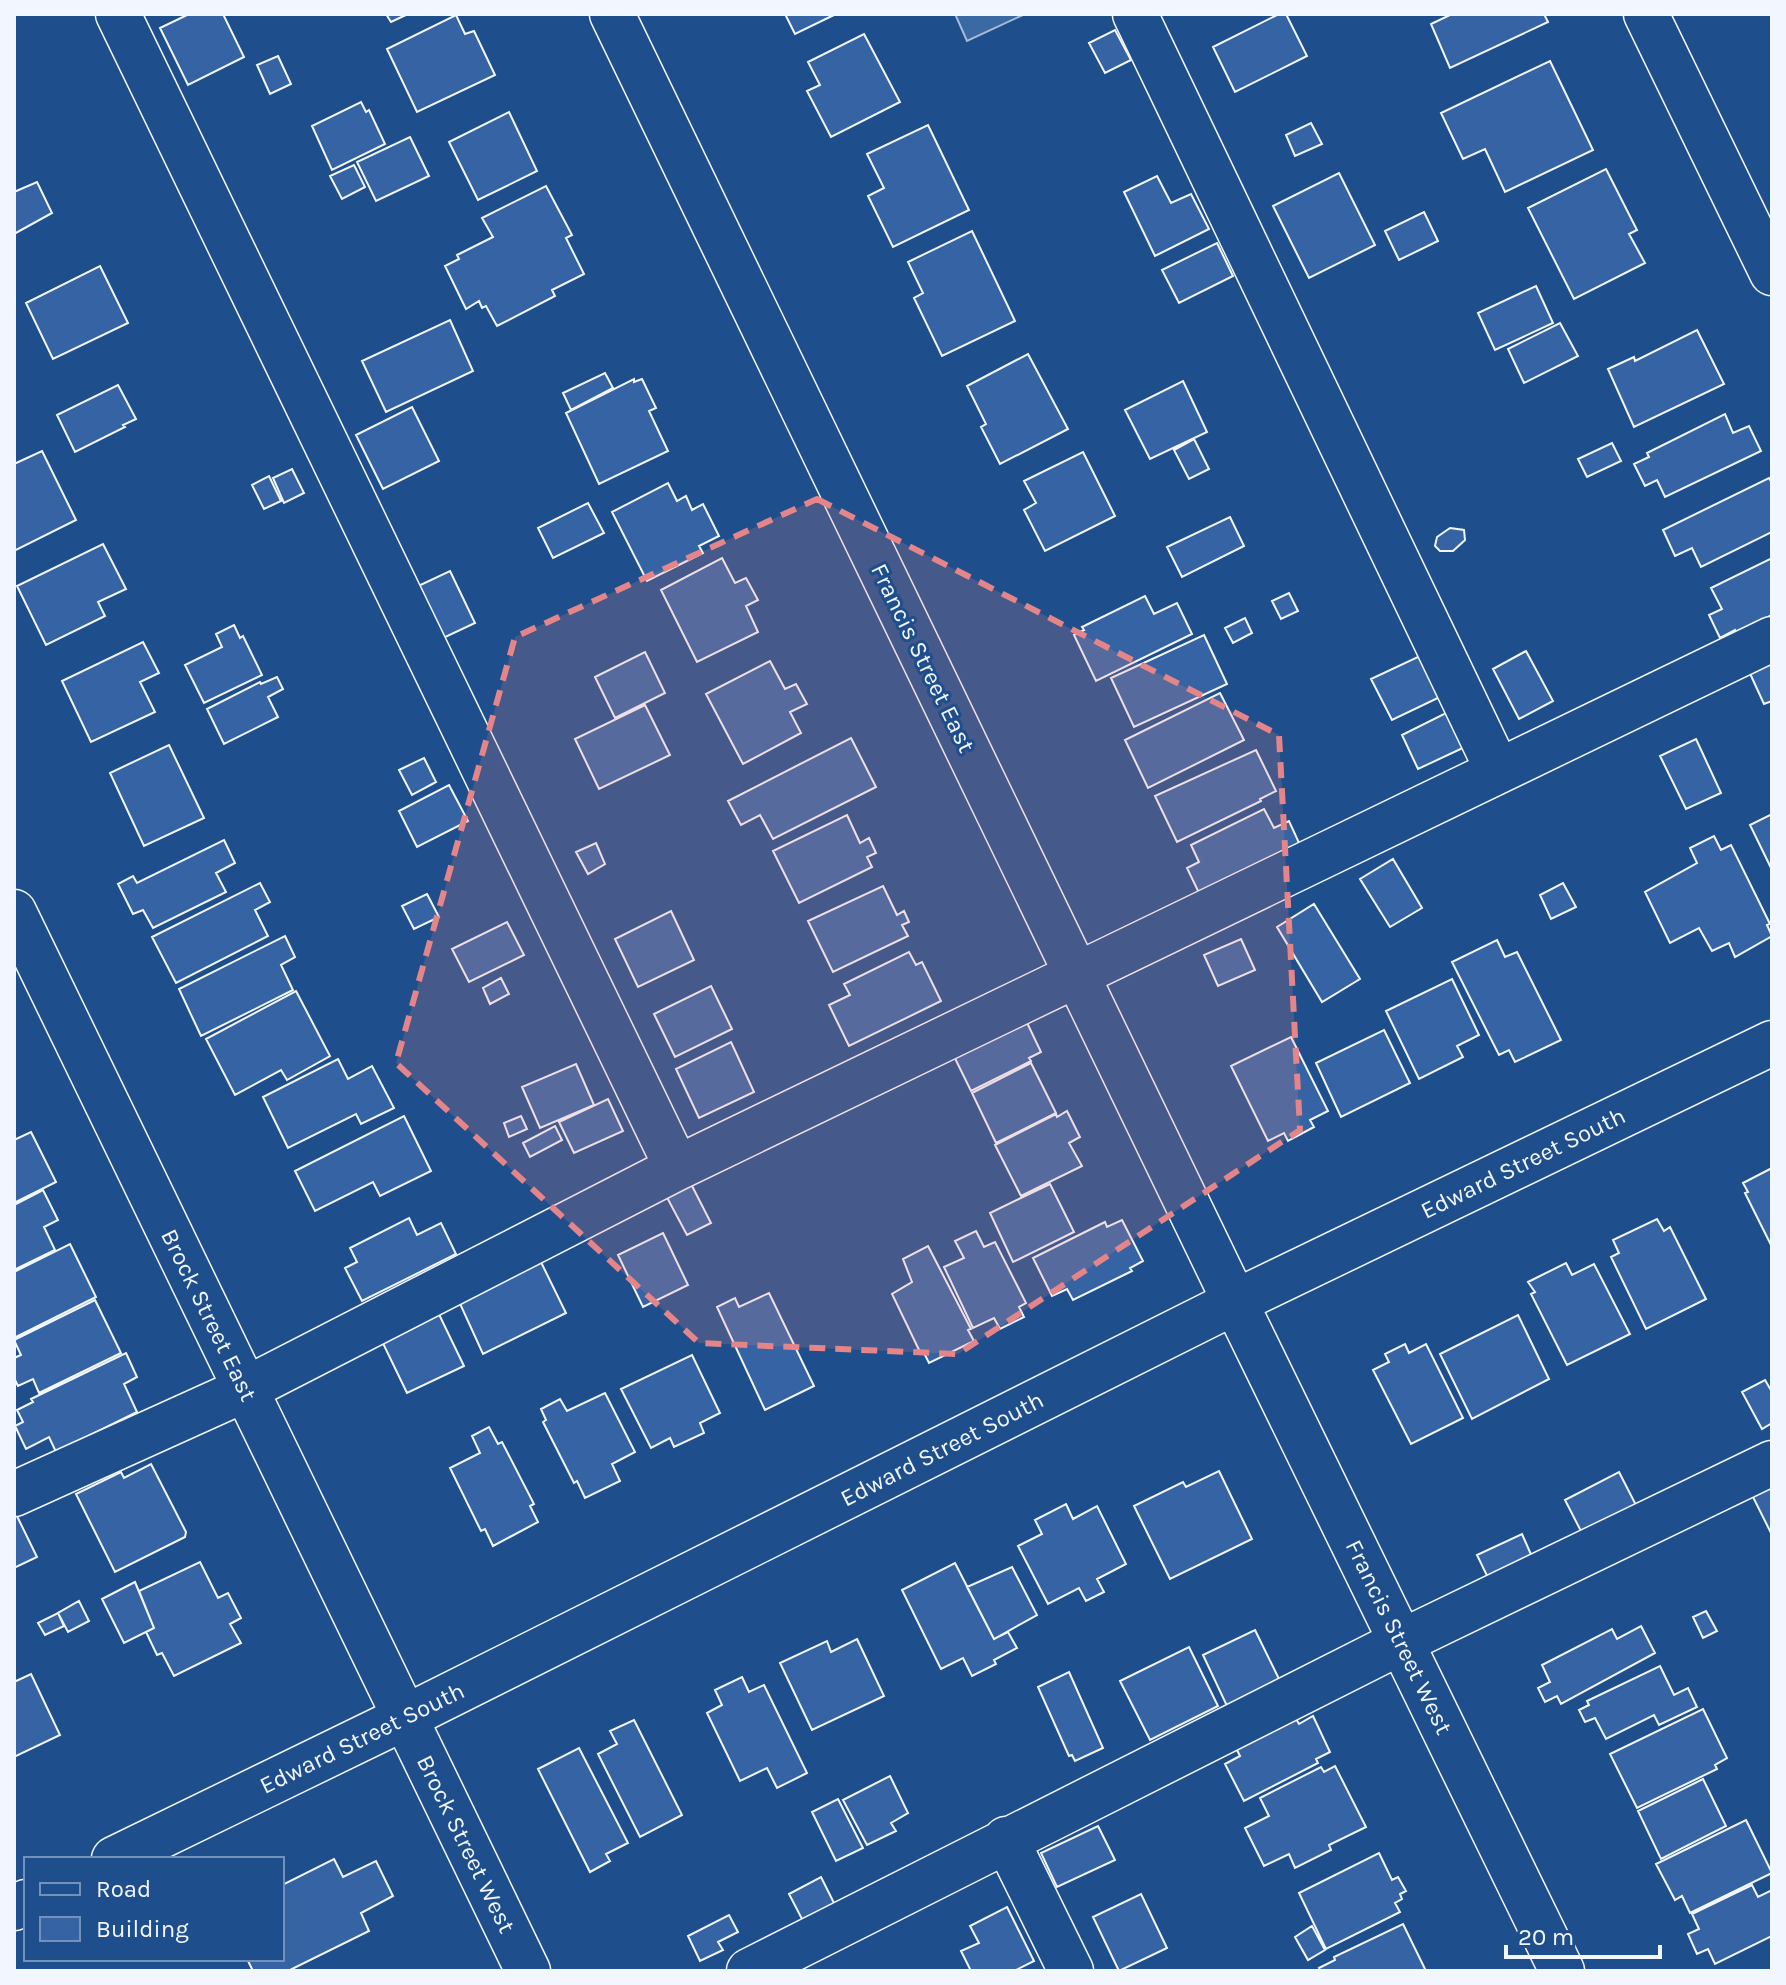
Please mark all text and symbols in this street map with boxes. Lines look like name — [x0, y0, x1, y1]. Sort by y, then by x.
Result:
street label: Francis Street East — [865, 559, 981, 757]
street label: Edward Street South — [1416, 1101, 1630, 1225]
street label: Brock Street East — [155, 1224, 263, 1406]
street label: Edward Street South — [836, 1386, 1048, 1512]
street label: Francis Street West — [1340, 1535, 1458, 1739]
street label: Edward Street South — [255, 1676, 469, 1800]
street label: Brock Street West — [411, 1750, 521, 1938]
legend — [24, 1857, 284, 1961]
text: Road — [96, 1875, 151, 1903]
scale bar — [1506, 1909, 1660, 1959]
text: Building — [96, 1915, 189, 1943]
text: 20 m — [1518, 1923, 1574, 1951]

